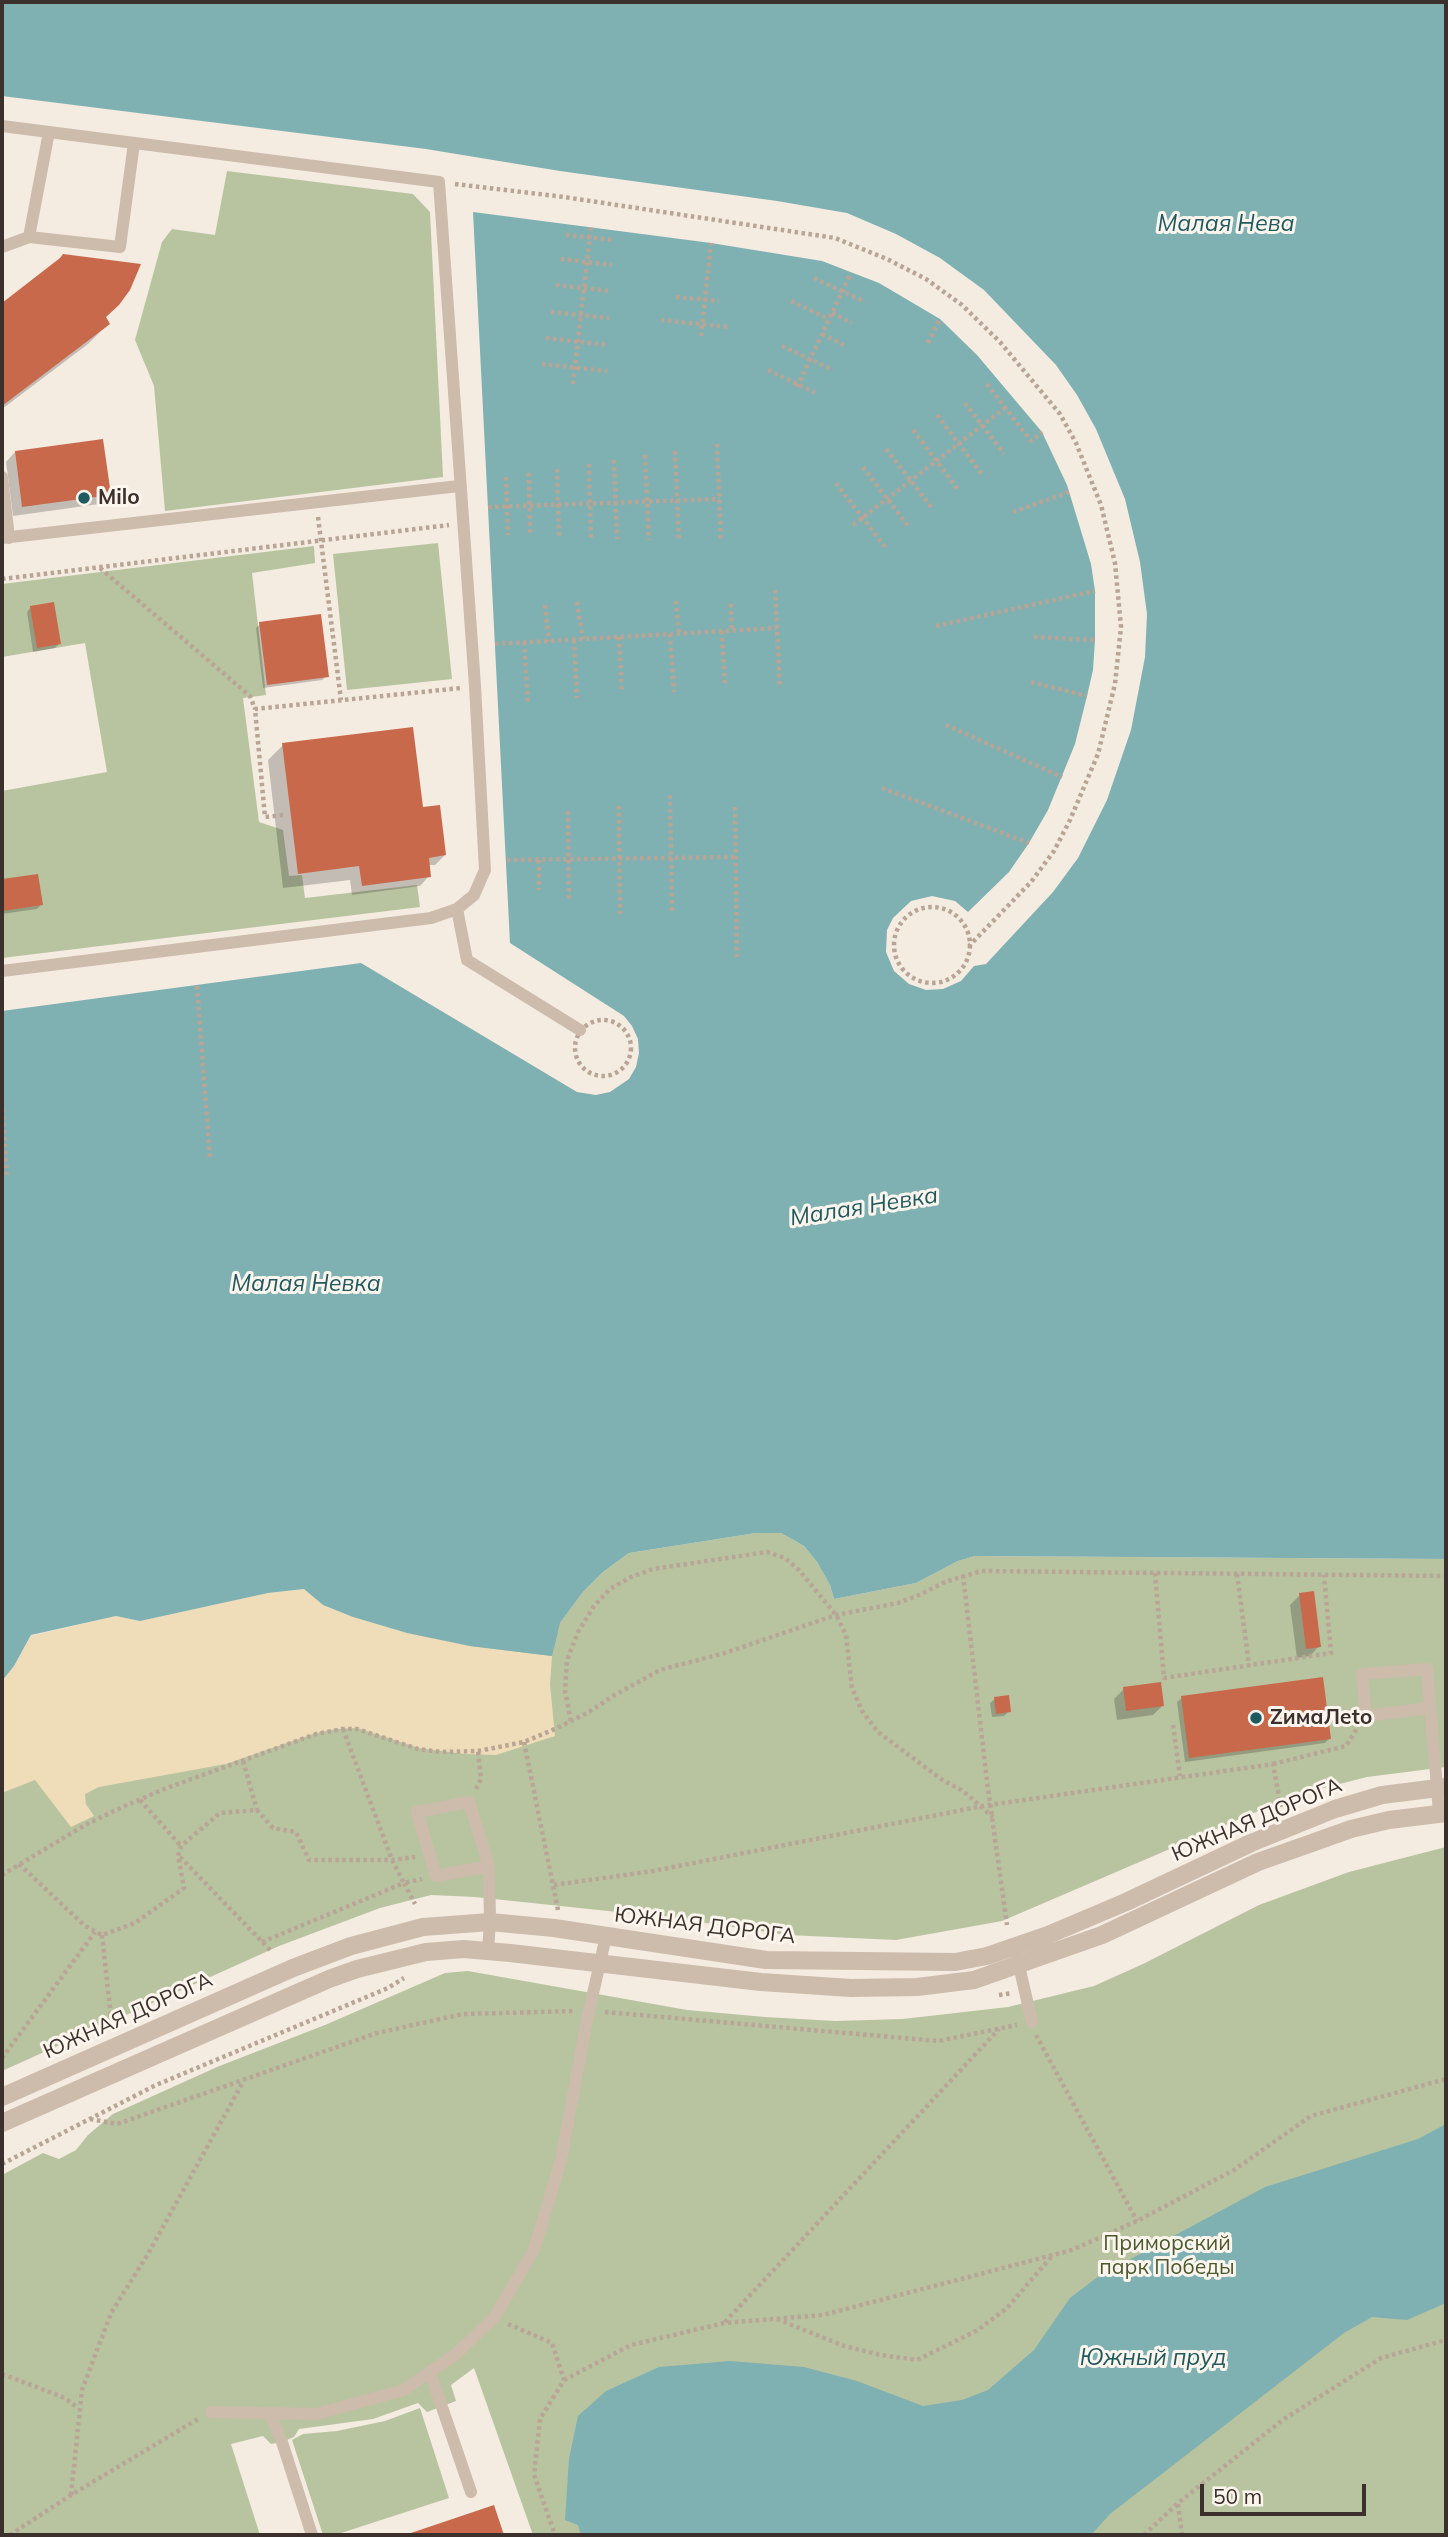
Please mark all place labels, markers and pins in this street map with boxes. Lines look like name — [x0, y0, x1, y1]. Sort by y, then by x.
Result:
place label: Milo — [98, 485, 140, 511]
marker: Milo — [76, 490, 92, 506]
place label: ZимаЛеtо — [1270, 1705, 1372, 1731]
marker: ZимаЛеtо — [1248, 1710, 1264, 1726]

